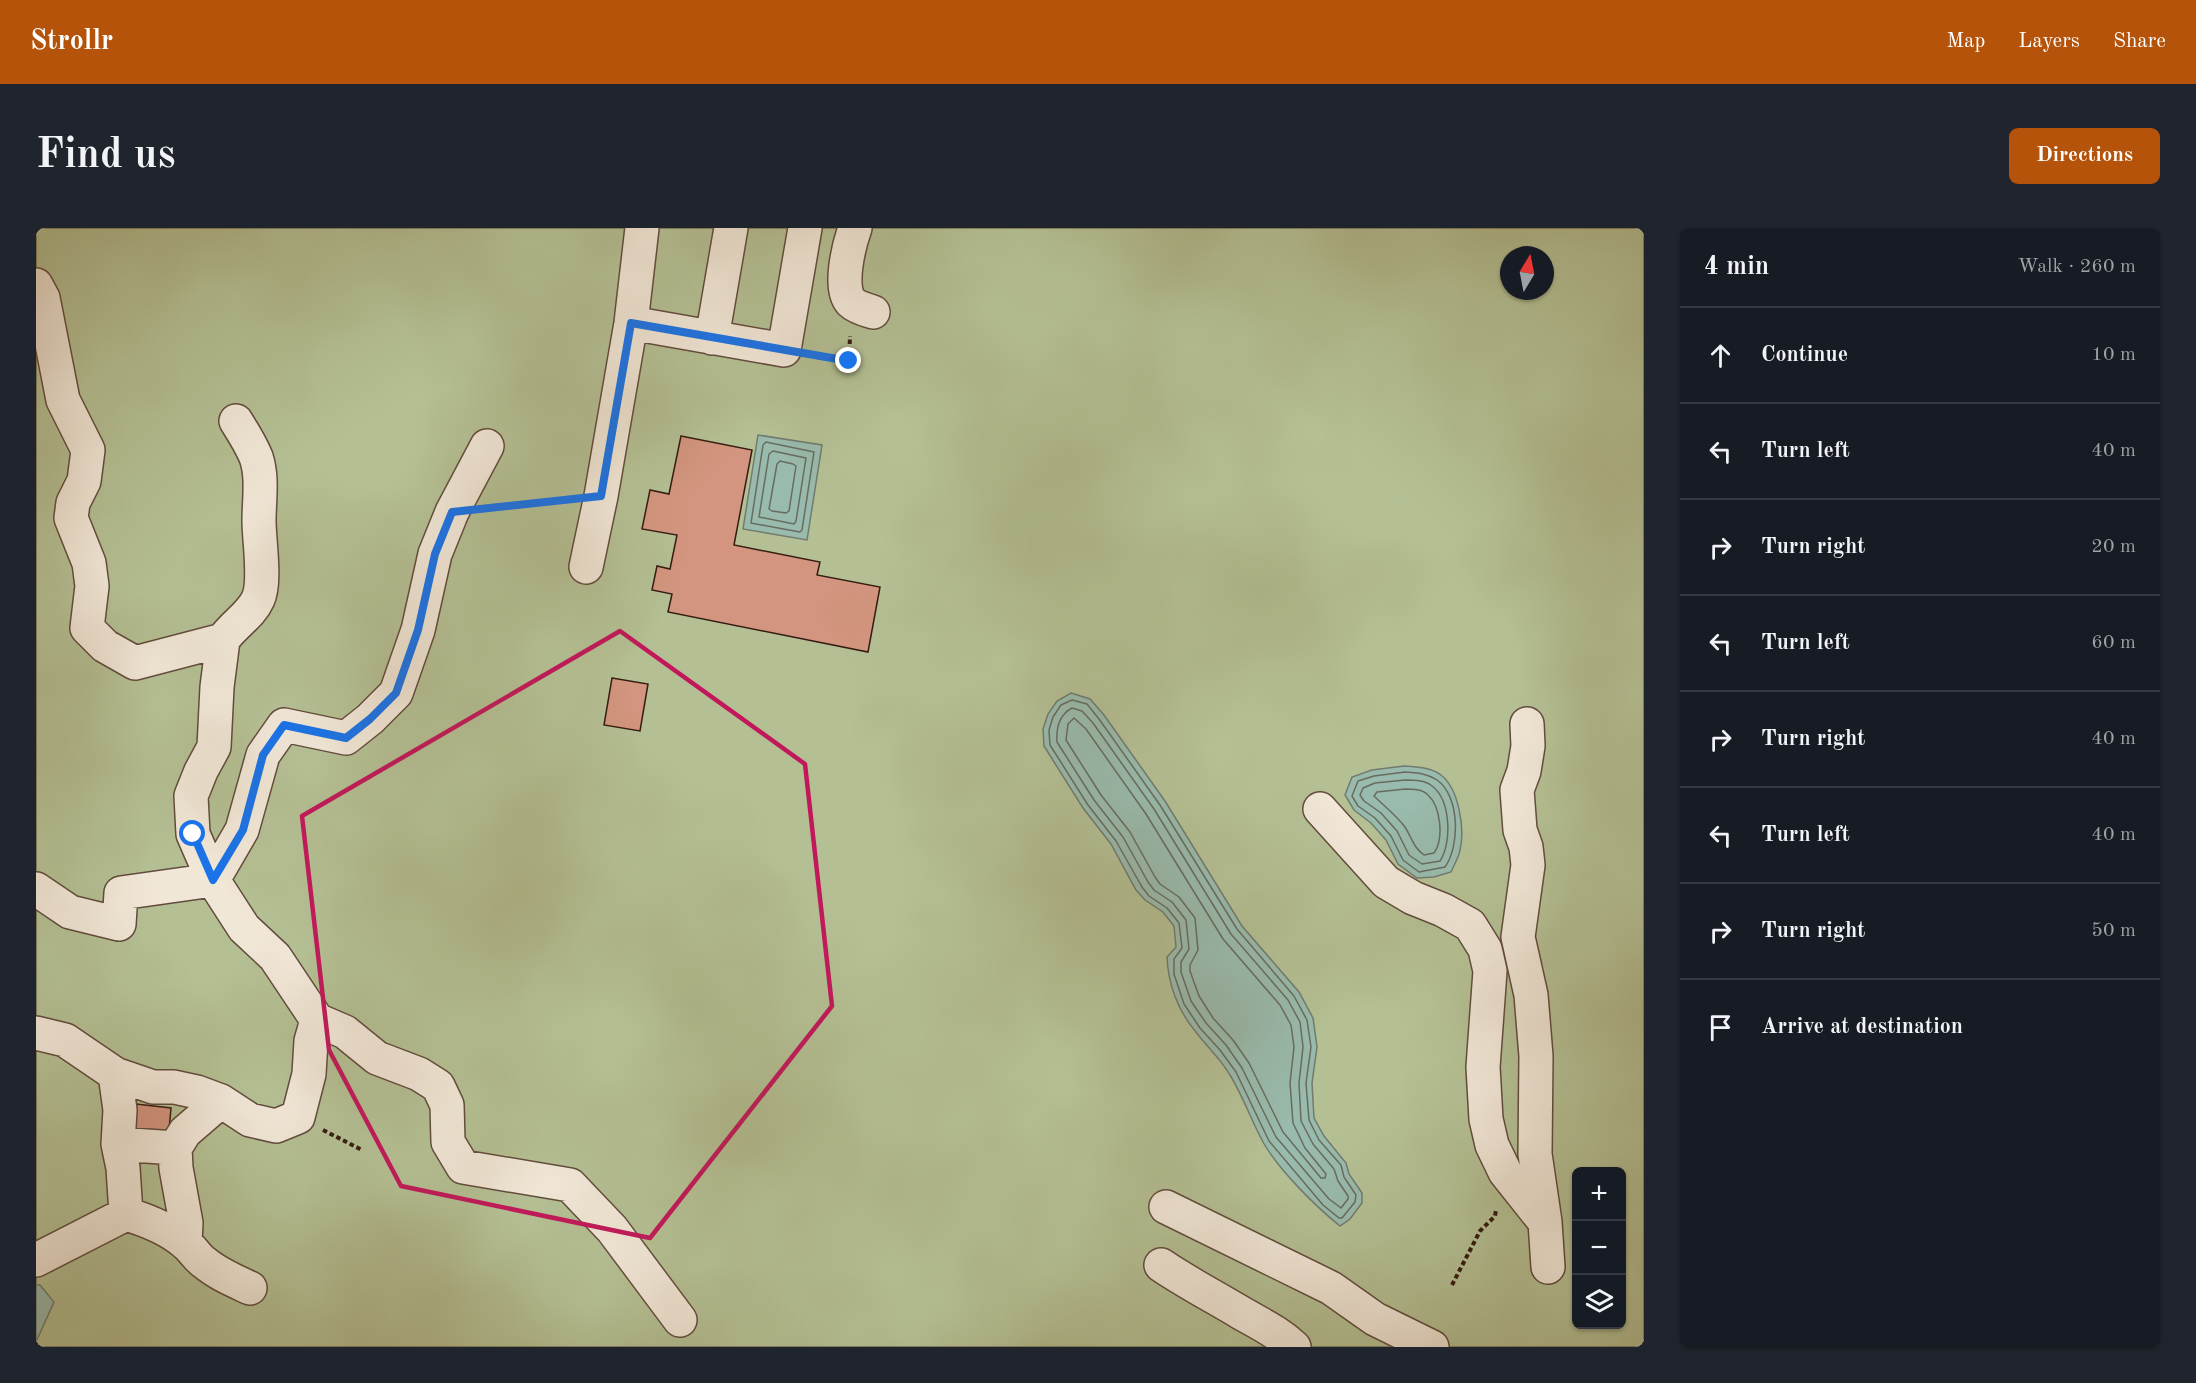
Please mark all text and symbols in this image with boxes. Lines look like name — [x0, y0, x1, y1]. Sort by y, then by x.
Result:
text: Strollr — [30, 28, 113, 56]
text: Map — [1946, 31, 1985, 52]
text: Layers — [2018, 31, 2080, 52]
text: Share — [2113, 31, 2166, 52]
button: Directions — [2009, 128, 2160, 184]
text: Find us — [36, 135, 175, 177]
north arrow — [1500, 246, 1554, 300]
text: 4 min — [1704, 254, 1769, 280]
text: Walk · 260 m — [2017, 257, 2136, 277]
icon: ahead — [1704, 339, 1737, 372]
text: Continue — [1761, 344, 1848, 366]
text: 10 m — [2091, 345, 2136, 365]
route end — [835, 347, 861, 373]
icon: left — [1704, 435, 1737, 468]
text: Turn left — [1761, 440, 1850, 462]
text: 40 m — [2091, 441, 2136, 461]
icon: right — [1704, 531, 1737, 564]
text: Turn right — [1761, 536, 1865, 558]
text: 20 m — [2091, 537, 2136, 557]
icon: left — [1704, 627, 1737, 660]
text: Turn left — [1761, 632, 1850, 654]
text: 60 m — [2091, 633, 2136, 653]
icon: right — [1704, 723, 1737, 756]
text: Turn right — [1761, 728, 1865, 750]
text: 40 m — [2091, 729, 2136, 749]
icon: left — [1704, 819, 1737, 852]
route start — [179, 820, 205, 846]
text: Turn left — [1761, 824, 1850, 846]
text: 40 m — [2091, 825, 2136, 845]
icon: right — [1704, 915, 1737, 948]
text: Turn right — [1761, 920, 1865, 942]
text: 50 m — [2091, 921, 2136, 941]
icon: arrive — [1704, 1011, 1737, 1044]
text: Arrive at destination — [1761, 1016, 1963, 1038]
map controls — [1572, 1167, 1626, 1329]
button: + — [1572, 1167, 1626, 1221]
button: − — [1572, 1221, 1626, 1275]
button: layers — [1572, 1275, 1626, 1329]

